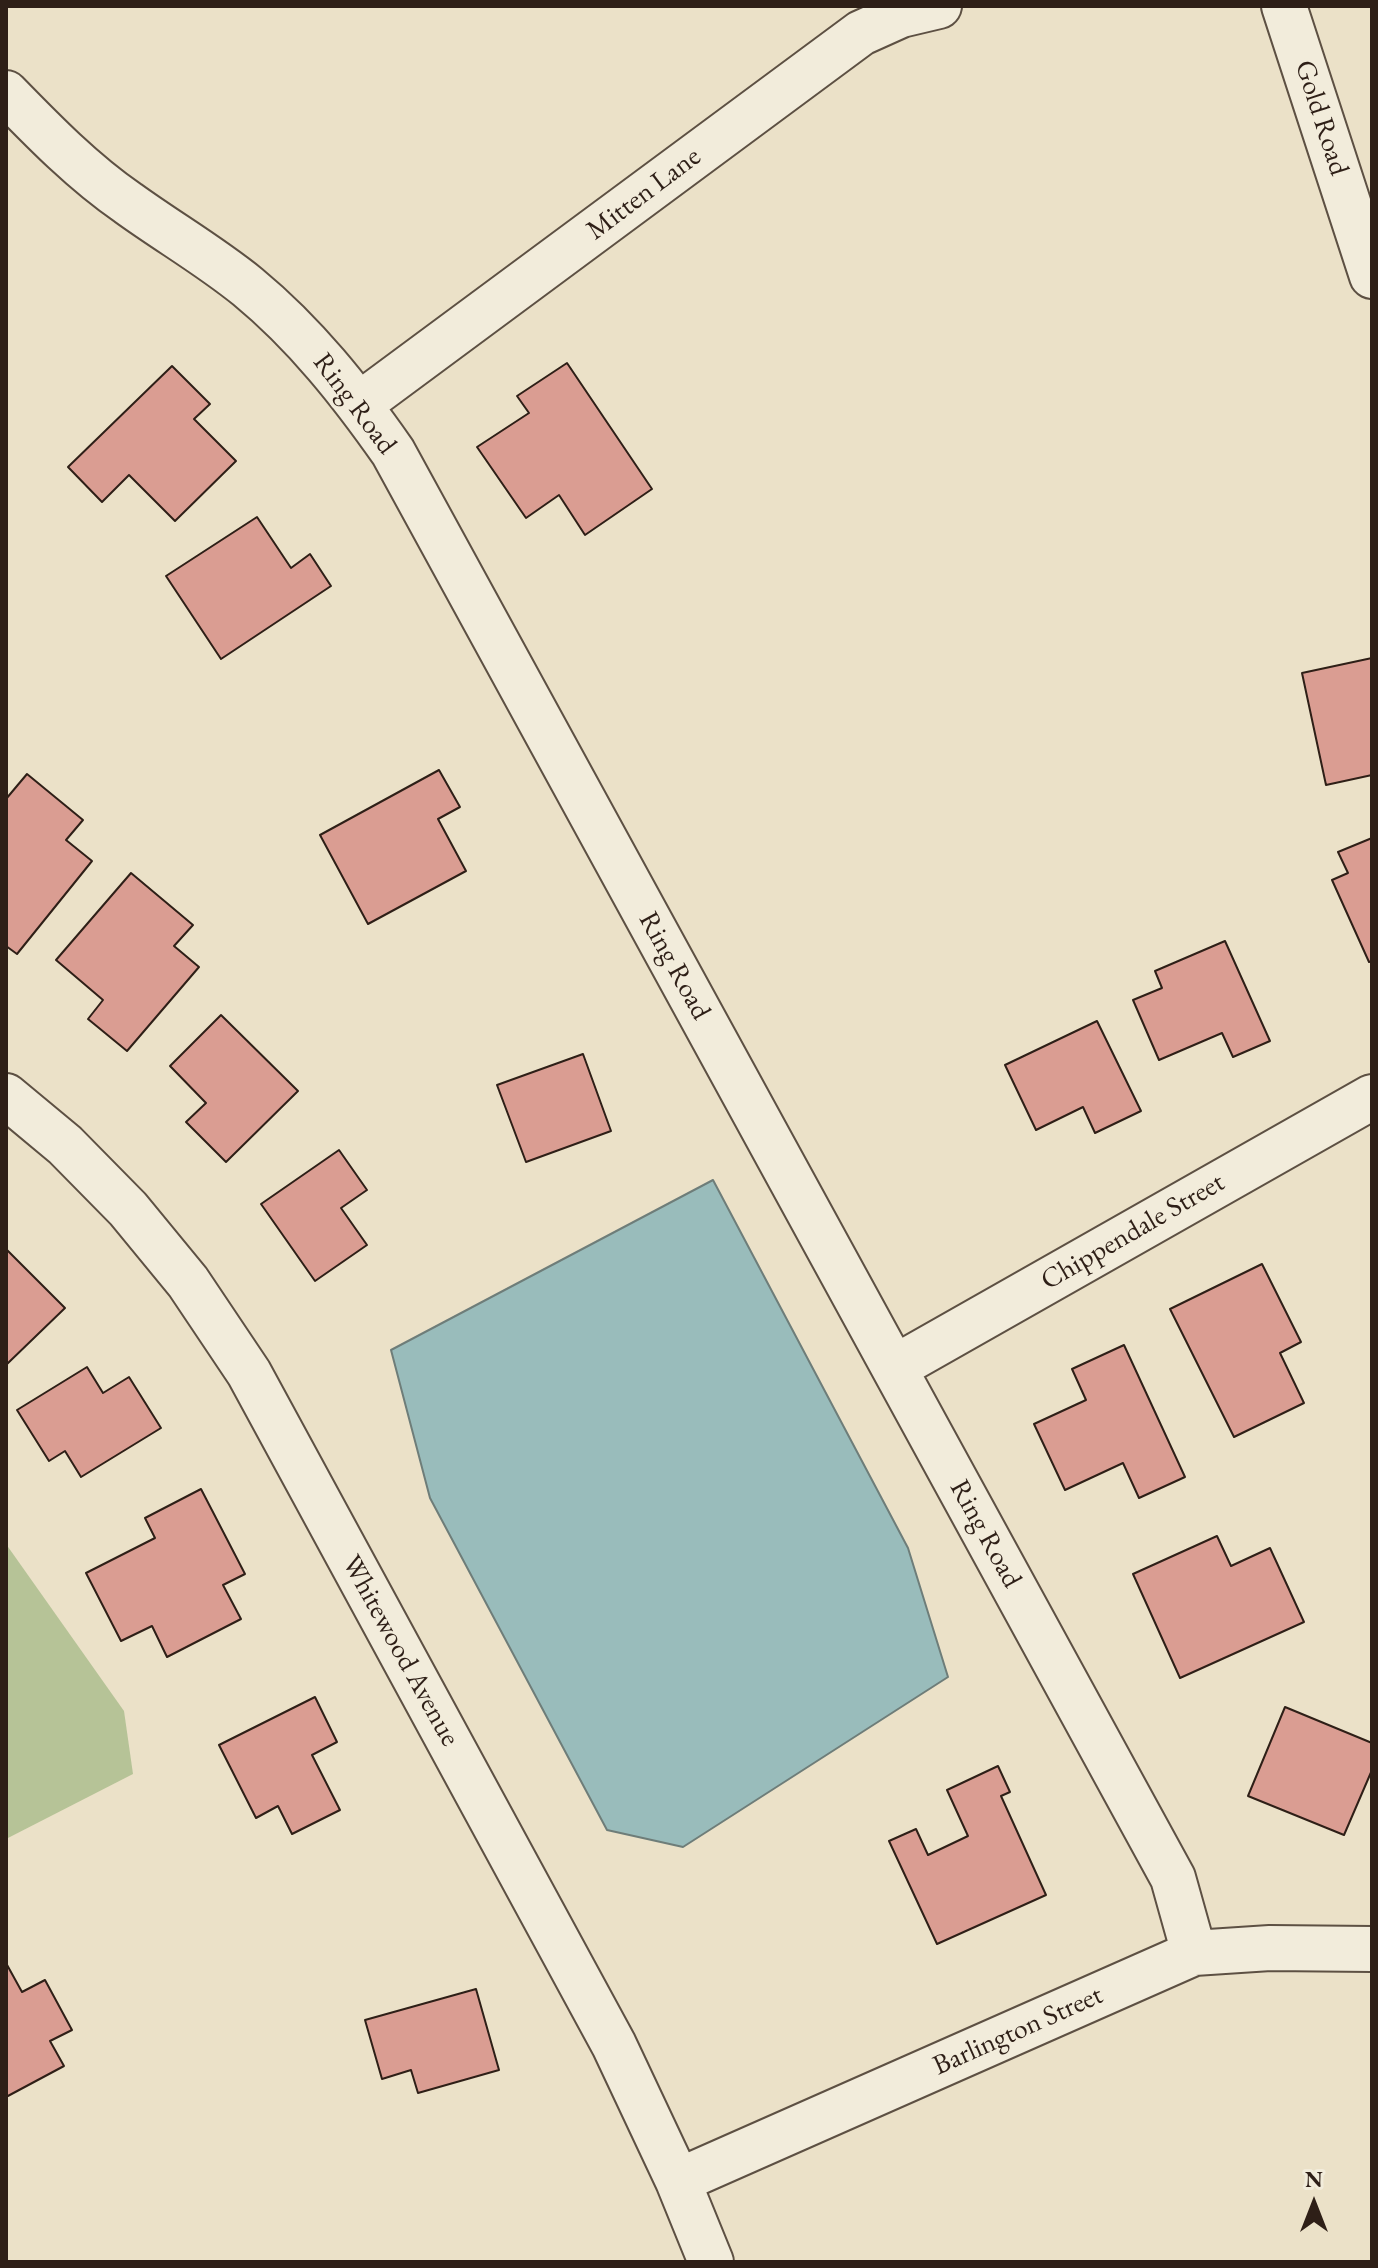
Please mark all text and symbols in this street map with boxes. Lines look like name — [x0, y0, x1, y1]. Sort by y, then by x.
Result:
street label: Gold Road — [1287, 56, 1355, 180]
street label: Mitten Lane — [580, 140, 708, 248]
street label: Ring Road — [305, 347, 403, 461]
street label: Ring Road — [631, 906, 717, 1026]
street label: Chippendale Street — [1035, 1166, 1231, 1298]
street label: Ring Road — [942, 1474, 1028, 1594]
street label: Whitewood Avenue — [334, 1550, 466, 1752]
street label: Barlington Street — [928, 1979, 1108, 2083]
north arrow — [1274, 2164, 1354, 2244]
text: N — [1305, 2165, 1323, 2194]

